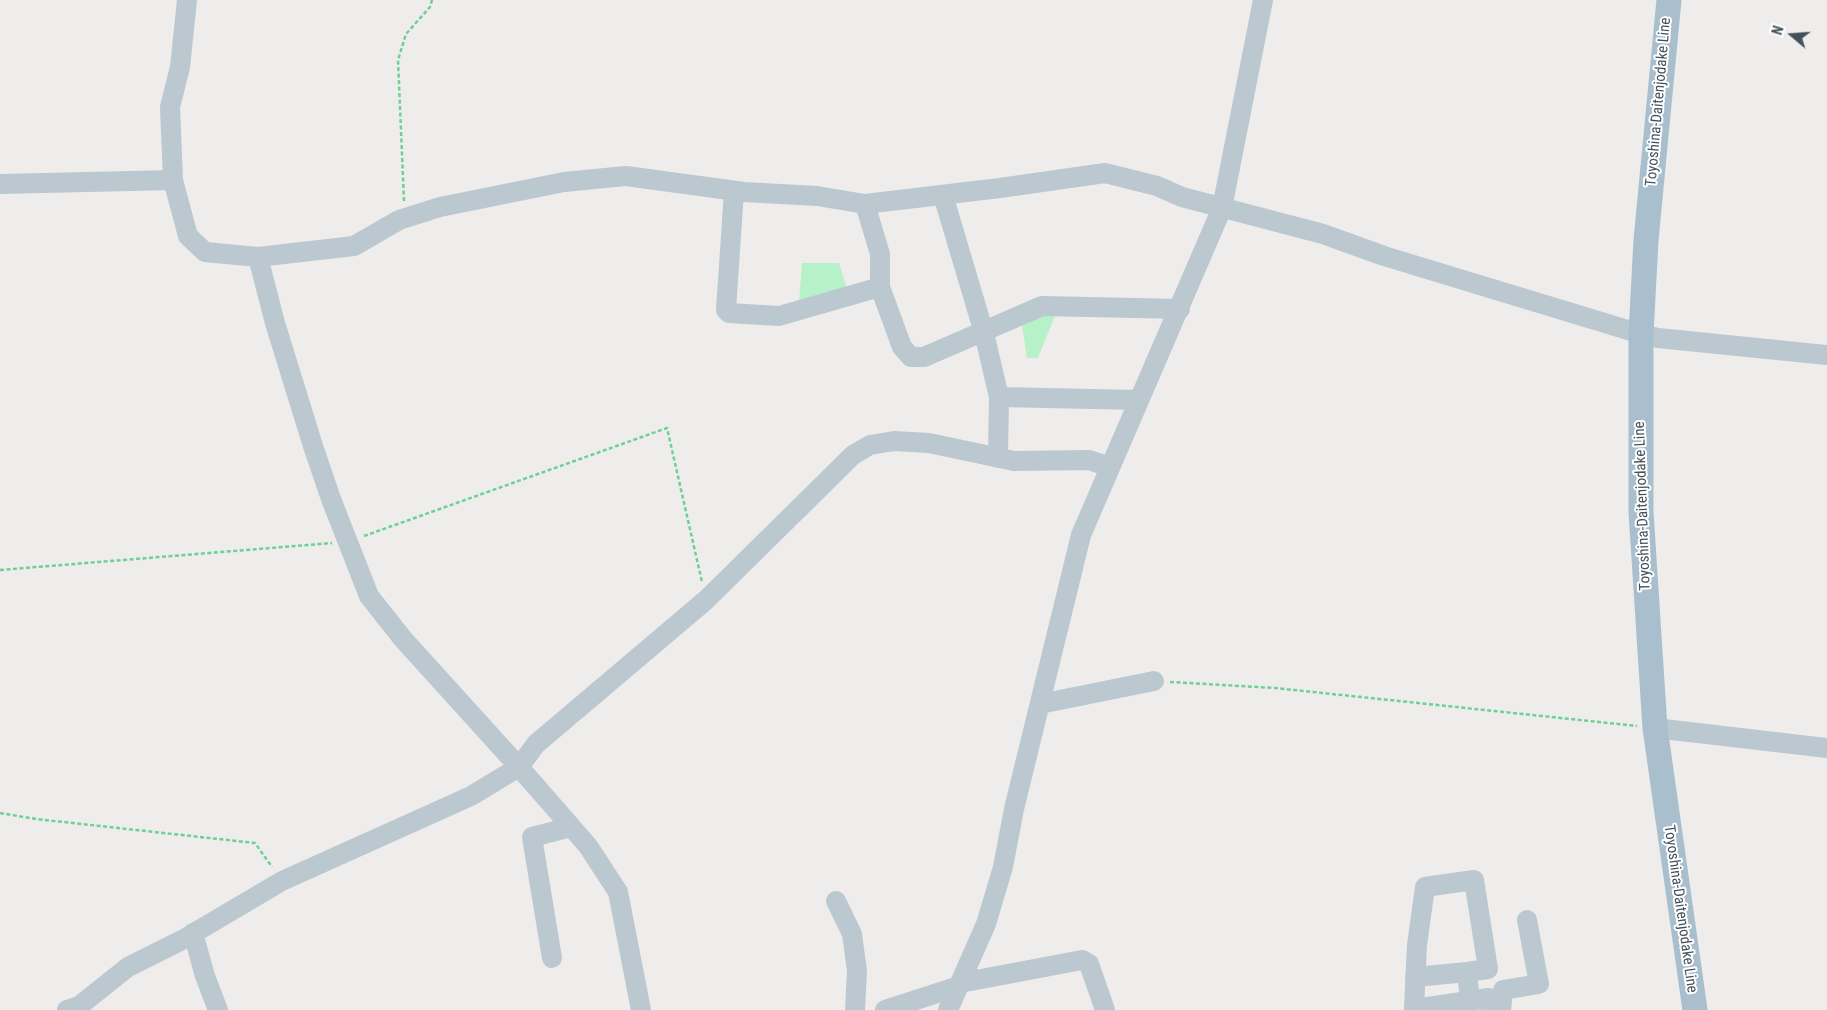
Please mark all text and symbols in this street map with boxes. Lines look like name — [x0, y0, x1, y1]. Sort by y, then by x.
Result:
north arrow — [1767, 10, 1817, 60]
street label: Toyoshina-Daitenjodake Line — [1643, 17, 1675, 187]
text: N — [1769, 24, 1787, 37]
street label: Toyoshina-Daitenjodake Line — [1631, 421, 1655, 591]
street label: Toyoshina-Daitenjodake Line — [1659, 824, 1701, 994]

